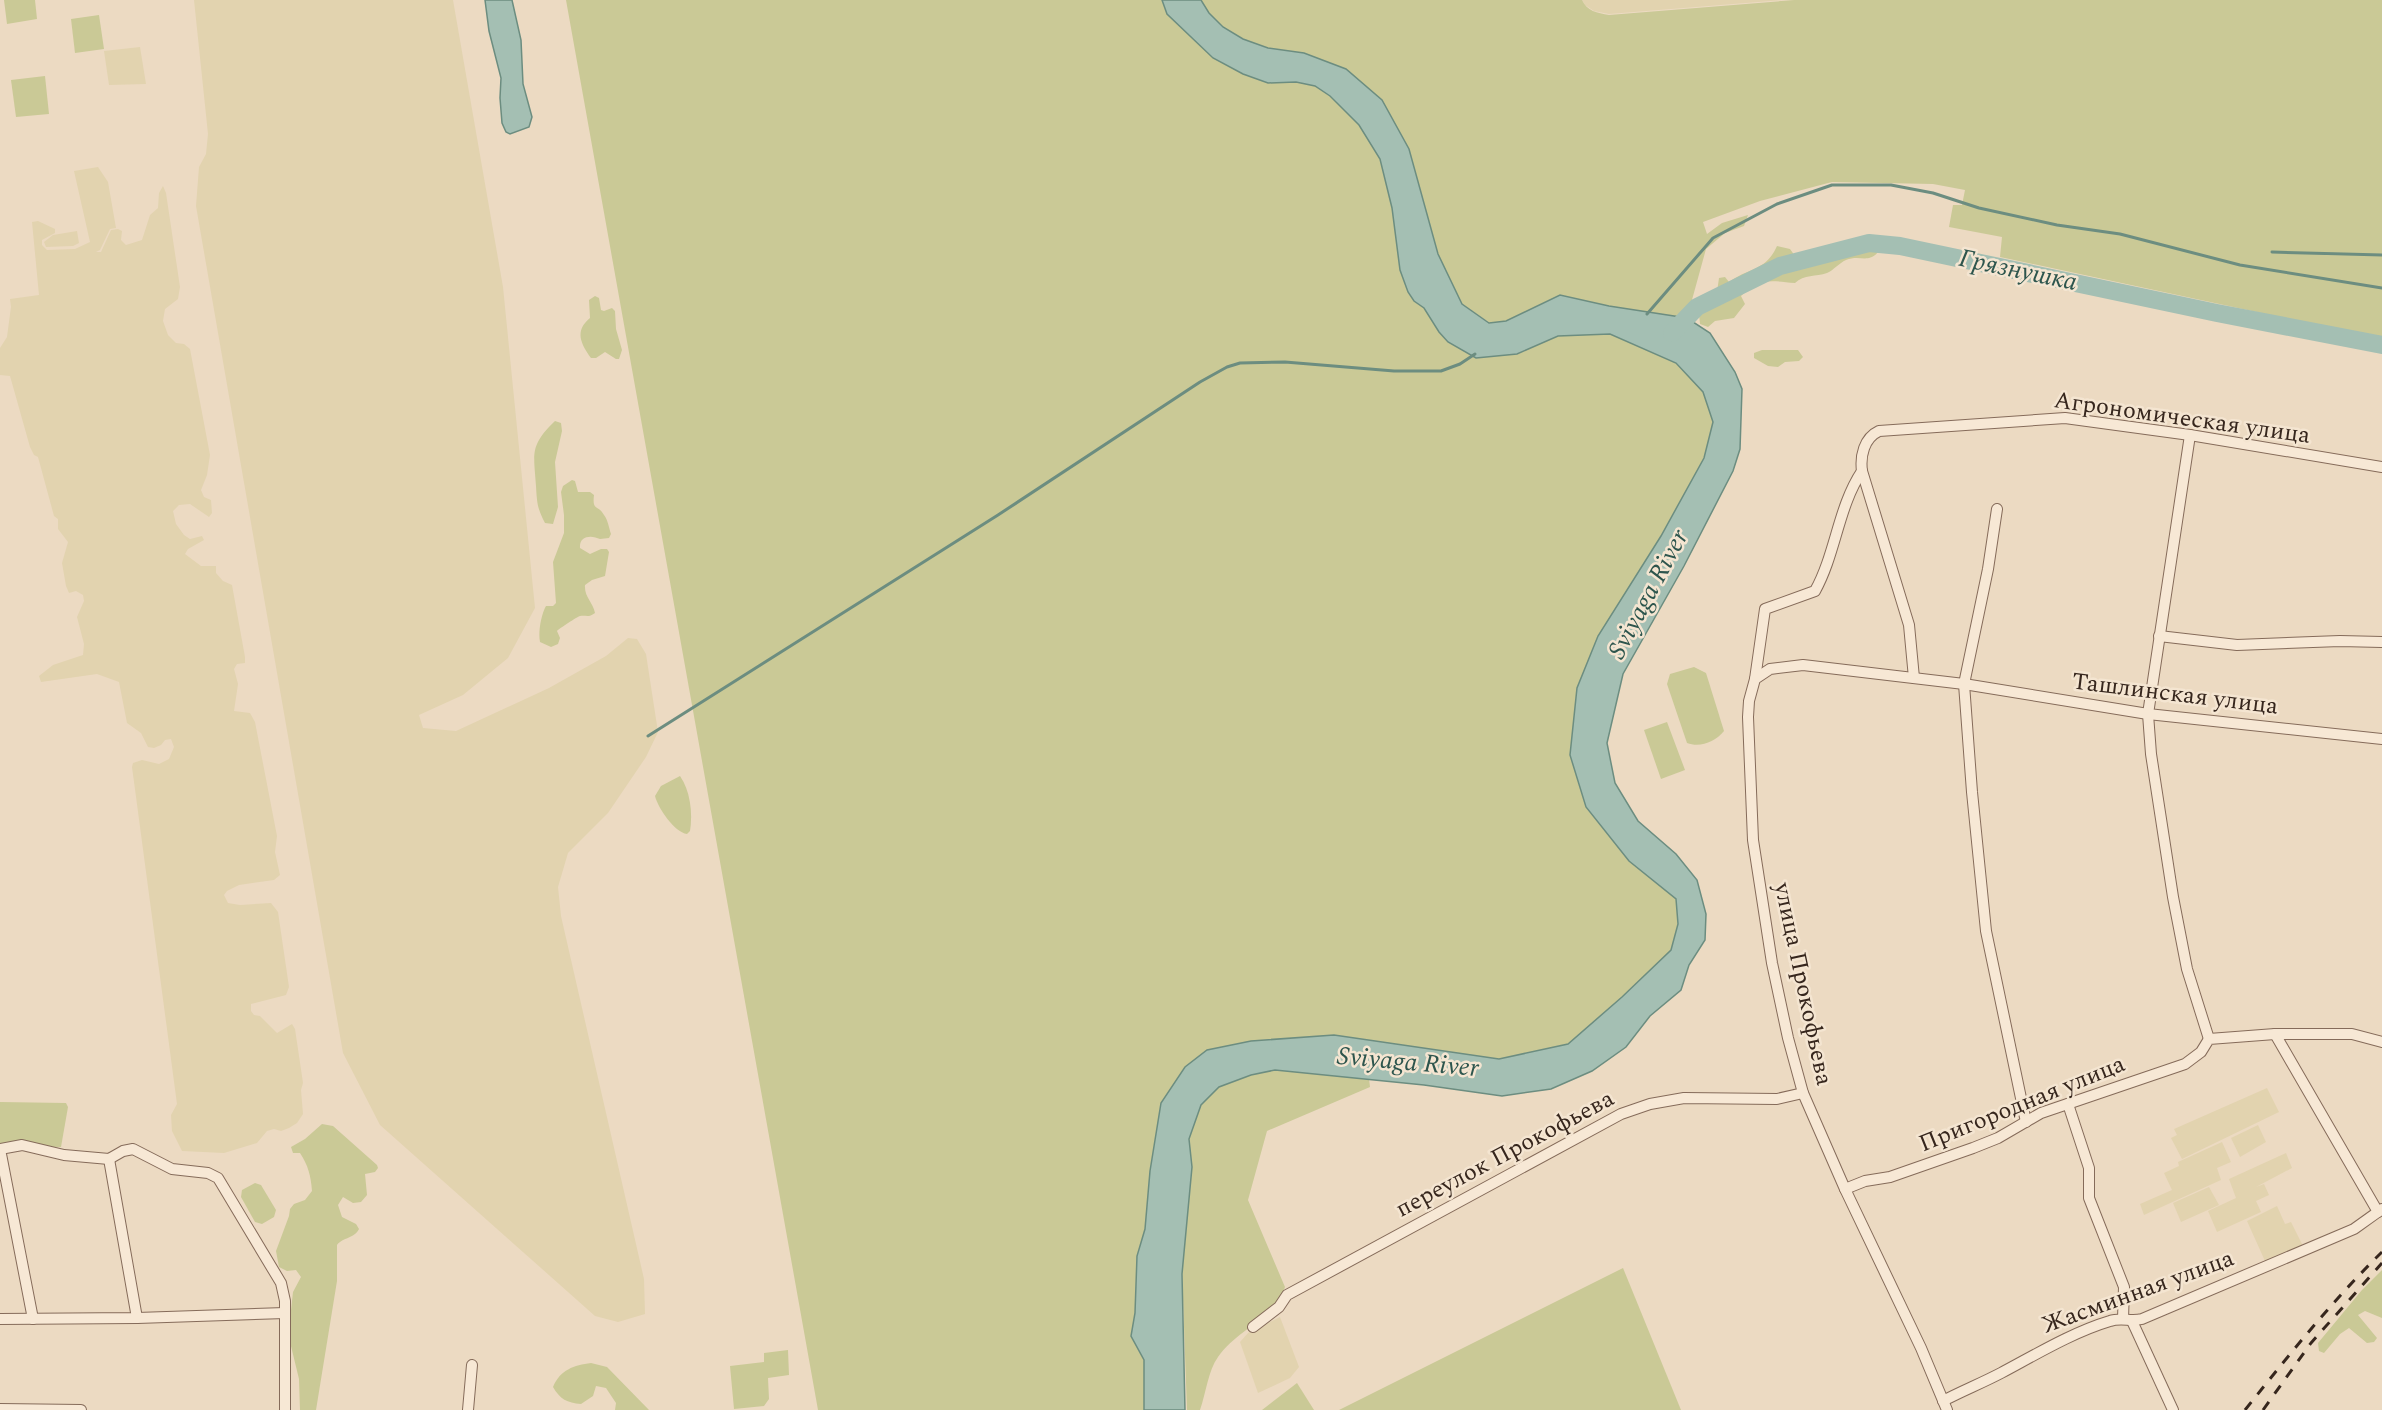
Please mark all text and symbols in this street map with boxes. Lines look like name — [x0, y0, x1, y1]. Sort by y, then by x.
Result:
water label: Грязнушка — [1955, 238, 2081, 302]
street label: Агрономическая улица — [2051, 382, 2313, 454]
water label: Sviyaga River — [1597, 521, 1699, 666]
street label: Ташлинская улица — [2070, 663, 2280, 725]
street label: улица Прокофьева — [1764, 878, 1842, 1089]
water label: Sviyaga River — [1335, 1036, 1482, 1088]
street label: Пригородная улица — [1913, 1046, 2131, 1162]
street label: переулок Прокофьева — [1389, 1081, 1621, 1227]
street label: Жасминная улица — [2037, 1240, 2239, 1343]

